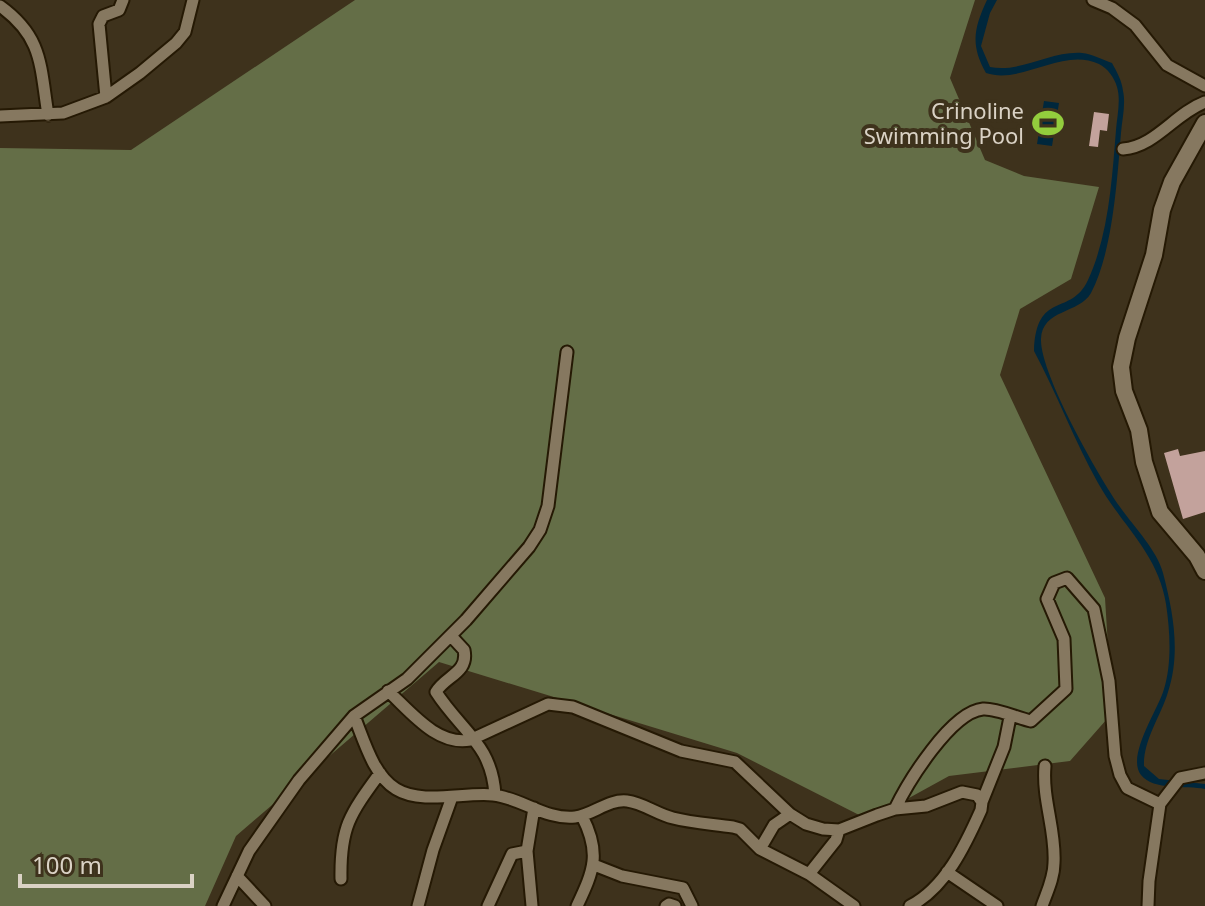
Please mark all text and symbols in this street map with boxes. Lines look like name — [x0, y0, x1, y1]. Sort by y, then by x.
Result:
place label: Crinoline Swimming Pool — [864, 95, 1024, 150]
sports icon: Crinoline Swimming Pool — [1031, 106, 1065, 140]
scale bar — [20, 838, 192, 888]
text: 100 m — [32, 848, 102, 881]

